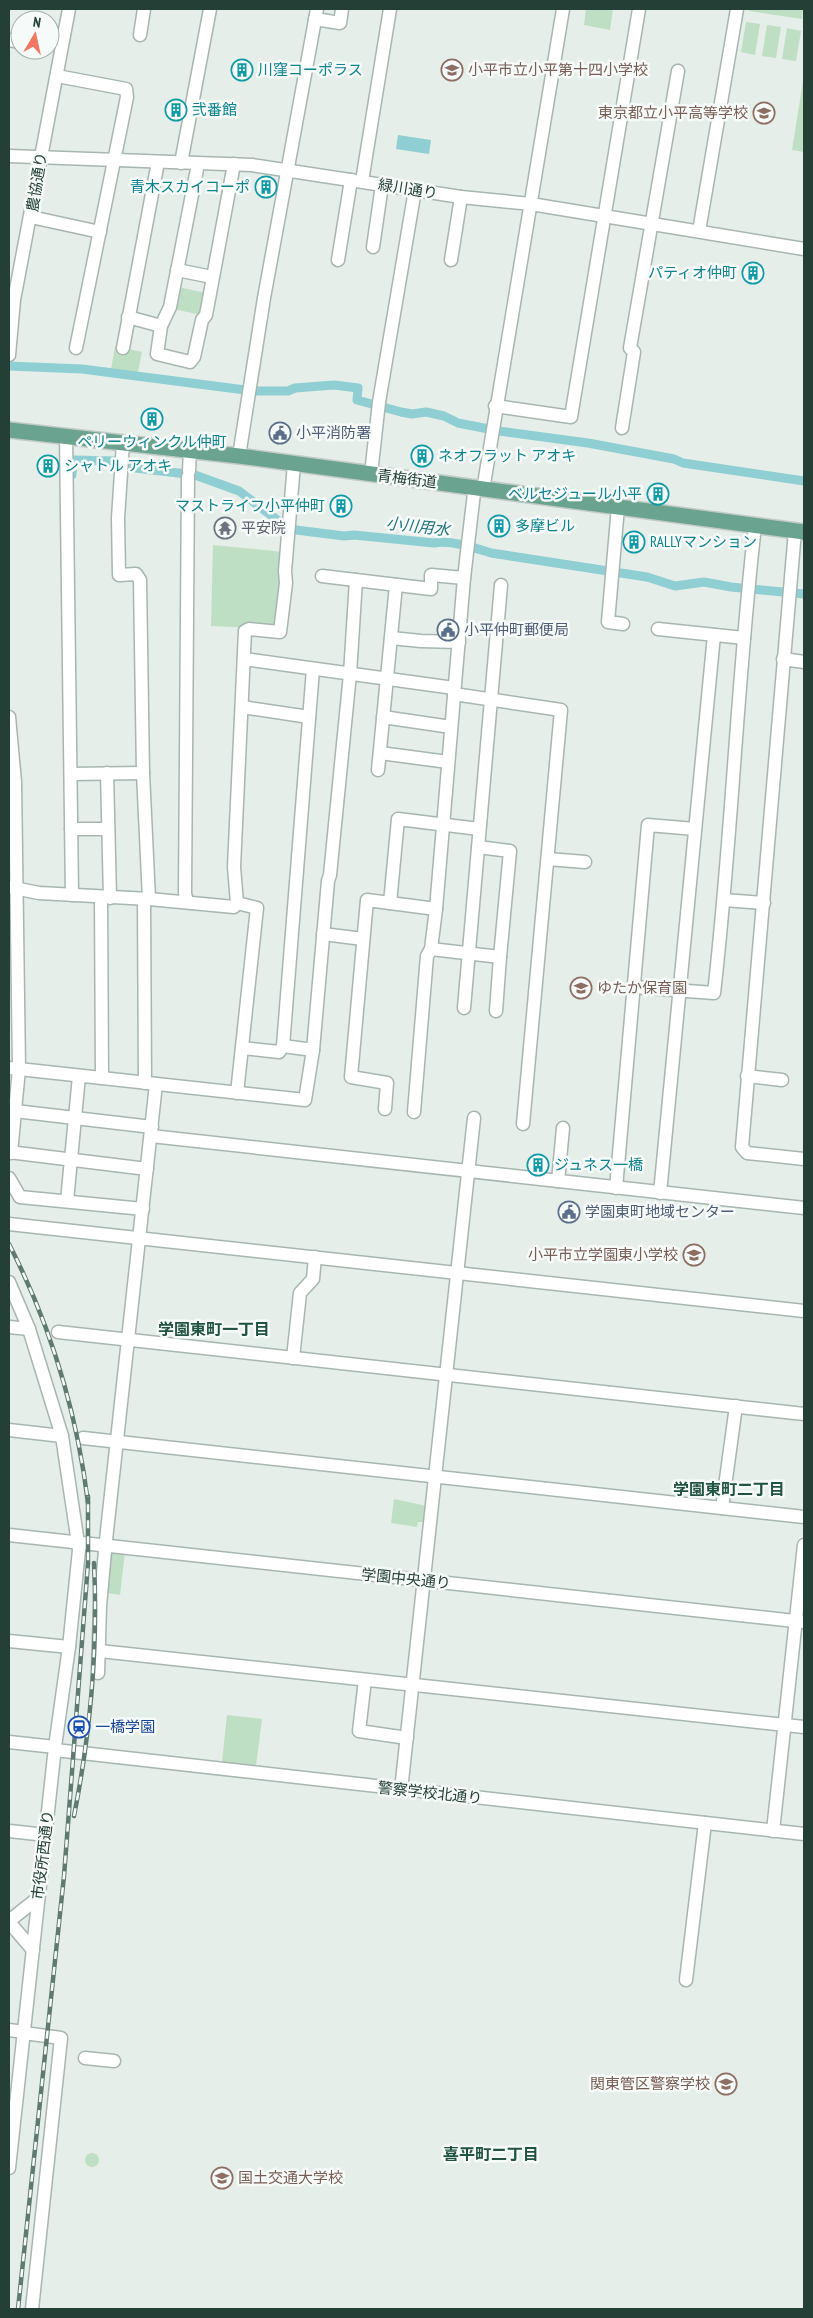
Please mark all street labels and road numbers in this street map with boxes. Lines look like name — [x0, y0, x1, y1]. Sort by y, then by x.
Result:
street label: 農協通り — [22, 151, 51, 213]
street label: 緑川通り — [377, 174, 439, 203]
street label: 青梅街道 — [376, 465, 438, 492]
street label: 学園中央通り — [360, 1564, 452, 1593]
street label: 警察学校北通り — [377, 1778, 483, 1807]
street label: 市役所西通り — [28, 1809, 57, 1901]

